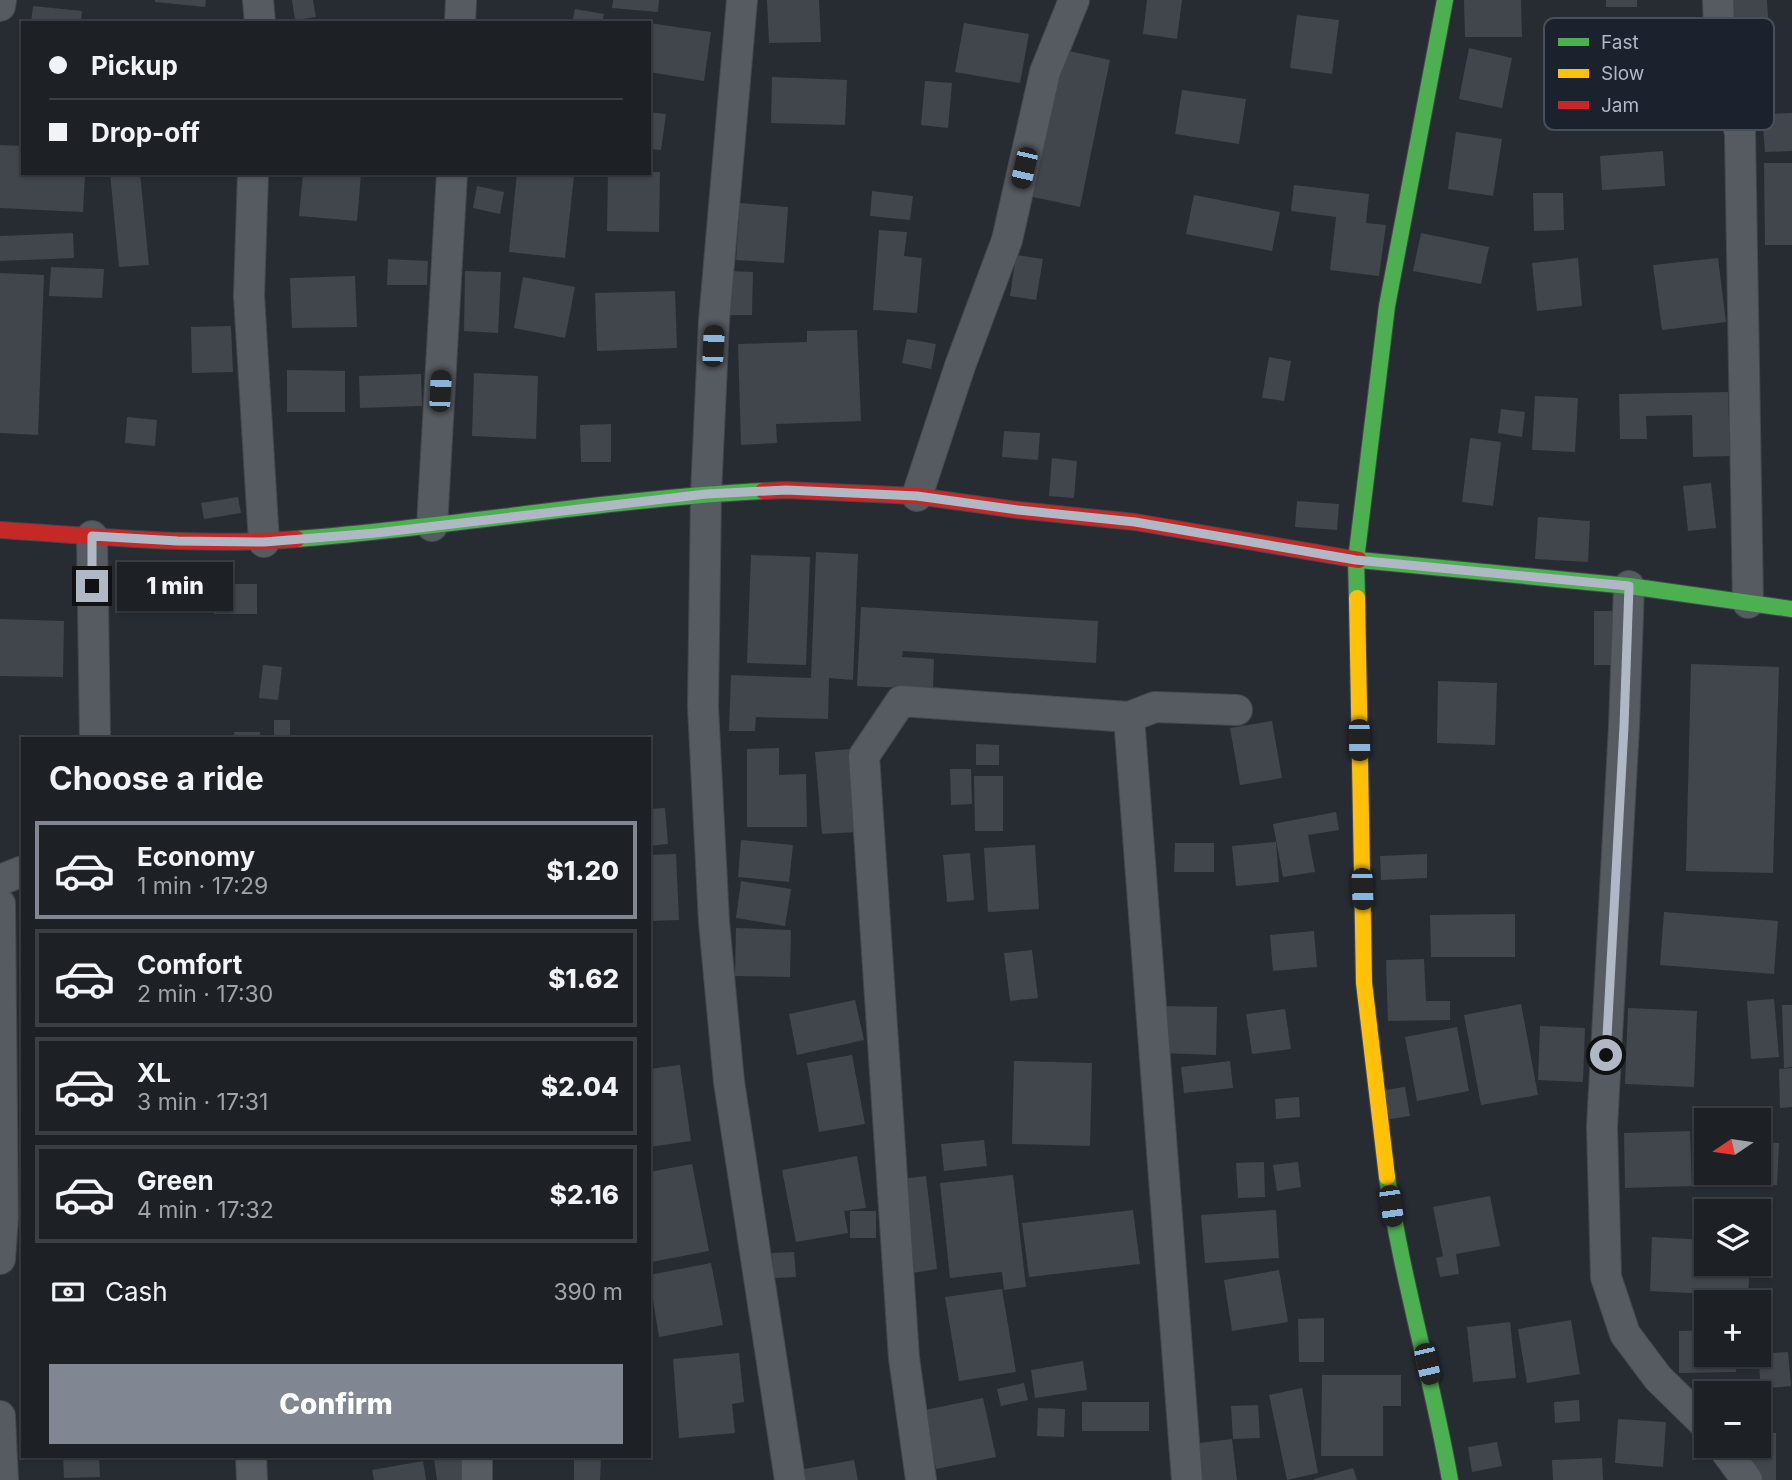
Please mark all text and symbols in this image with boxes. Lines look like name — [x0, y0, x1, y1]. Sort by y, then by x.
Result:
legend — [1544, 18, 1774, 130]
text: Fast — [1601, 31, 1639, 54]
text: Pickup — [91, 50, 178, 81]
text: Slow — [1601, 62, 1644, 85]
text: Jam — [1601, 94, 1639, 117]
text: Drop-off — [91, 117, 200, 148]
car — [1010, 145, 1039, 191]
car — [702, 324, 725, 368]
car — [429, 369, 452, 413]
callout: 1 min — [116, 562, 232, 610]
route end — [76, 570, 108, 602]
text: 1 min — [146, 572, 204, 600]
car — [1349, 719, 1370, 761]
text: Choose a ride — [49, 759, 264, 798]
icon: car — [53, 839, 116, 902]
text: Economy — [137, 841, 255, 872]
text: $1.20 — [547, 855, 619, 886]
car — [1351, 868, 1374, 910]
text: 1 min · 17:29 — [137, 872, 268, 900]
icon: car — [53, 947, 116, 1010]
text: Comfort — [137, 949, 242, 980]
text: $1.62 — [548, 963, 619, 994]
text: 2 min · 17:30 — [137, 980, 273, 1008]
route start — [1590, 1039, 1622, 1071]
icon: car — [53, 1055, 116, 1118]
text: XL — [137, 1057, 171, 1088]
text: $2.04 — [541, 1071, 619, 1102]
text: 3 min · 17:31 — [137, 1088, 268, 1116]
north arrow — [1694, 1108, 1771, 1185]
map controls — [1694, 1108, 1771, 1458]
icon: car — [53, 1163, 116, 1226]
text: Green — [137, 1165, 214, 1196]
text: $2.16 — [550, 1179, 619, 1210]
car — [1378, 1184, 1405, 1228]
text: 4 min · 17:32 — [137, 1196, 274, 1224]
button: layers — [1694, 1199, 1771, 1276]
icon: cash — [49, 1273, 87, 1311]
text: Cash — [105, 1276, 168, 1307]
text: 390 m — [553, 1278, 623, 1306]
button: + — [1694, 1290, 1771, 1367]
car — [1413, 1341, 1442, 1387]
button: Confirm — [49, 1364, 623, 1444]
button: − — [1694, 1381, 1771, 1458]

